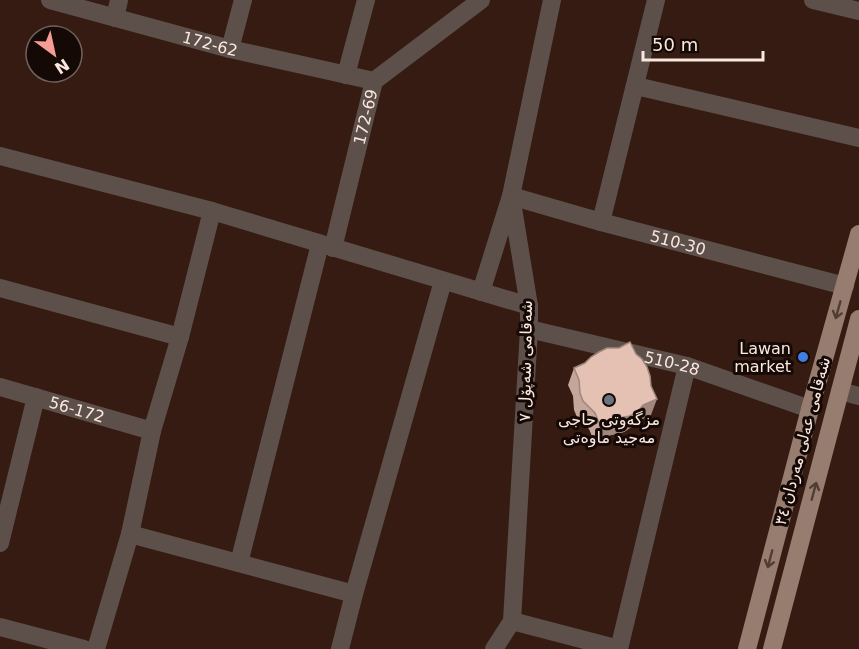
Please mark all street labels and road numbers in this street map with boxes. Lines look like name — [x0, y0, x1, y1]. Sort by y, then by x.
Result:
street label: 172-62 — [180, 27, 240, 60]
street label: 172-69 — [350, 87, 382, 147]
street label: 510-30 — [648, 226, 708, 259]
street label: شەقامی شەپۆل ٧ — [515, 300, 537, 422]
street label: 510-28 — [642, 347, 702, 380]
street label: شەقامی عەلی مەردان ٣٤ — [771, 355, 835, 528]
street label: 56-172 — [47, 393, 107, 427]

